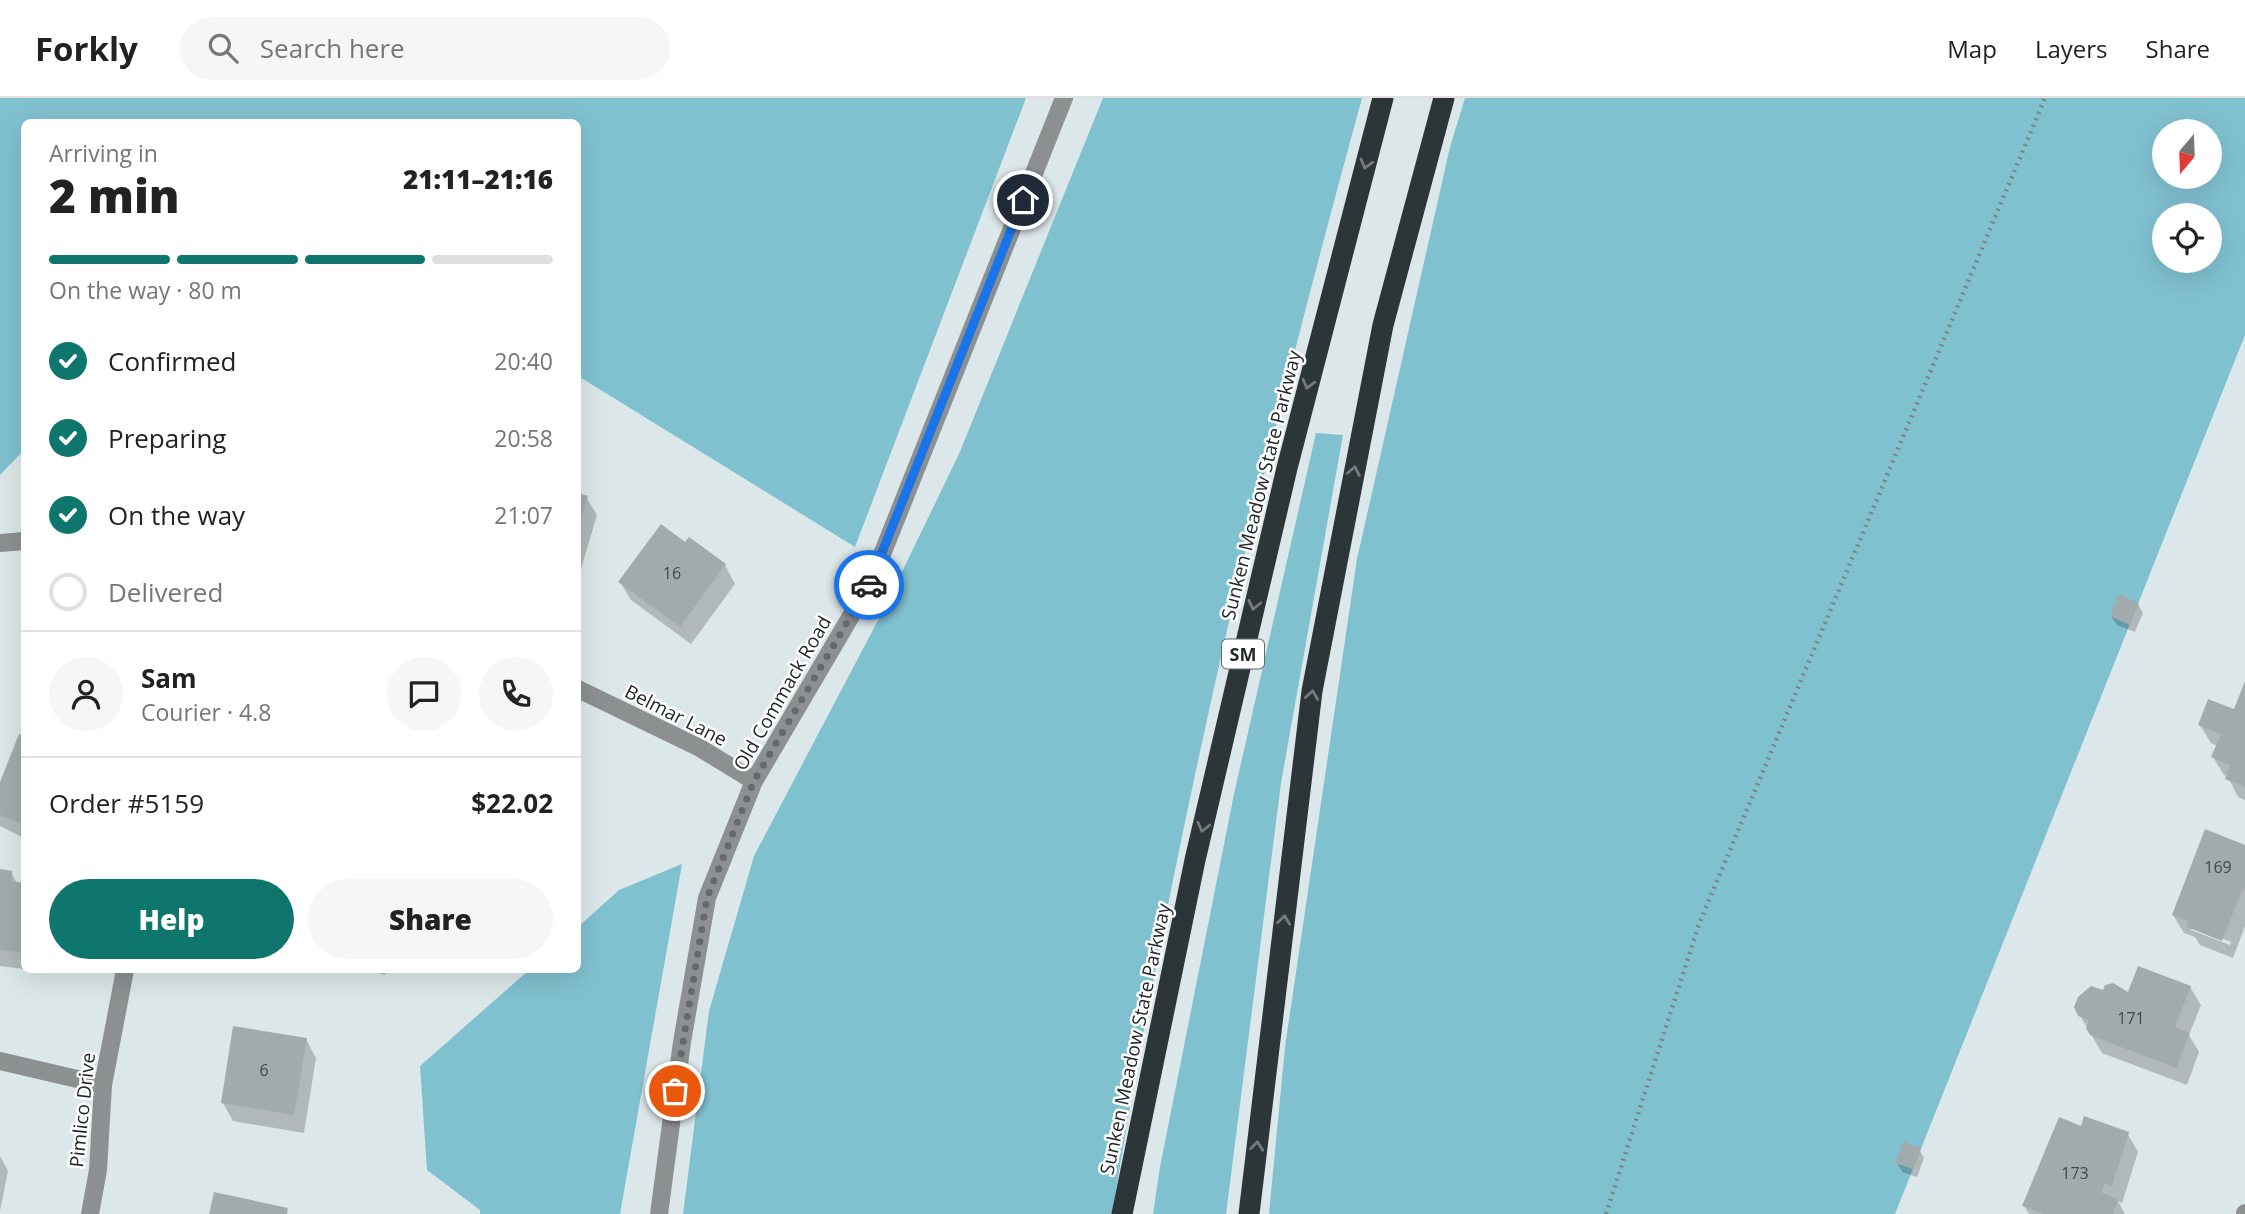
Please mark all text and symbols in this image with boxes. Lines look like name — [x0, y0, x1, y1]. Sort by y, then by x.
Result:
search box — [180, 17, 670, 80]
text: Forkly — [35, 26, 138, 71]
icon: search — [204, 29, 242, 67]
text: Search here — [260, 30, 405, 66]
text: Map — [1947, 32, 1997, 65]
text: Layers — [2035, 32, 2108, 65]
text: Share — [2146, 32, 2210, 65]
north arrow — [2152, 119, 2222, 189]
map controls — [2152, 119, 2222, 273]
text: Arriving in — [49, 137, 158, 169]
one-way arrow — [1360, 158, 1374, 170]
text: 21:11–21:16 — [403, 161, 553, 197]
text: 2 min — [49, 164, 180, 226]
pin — [993, 170, 1053, 230]
icon: home — [1004, 181, 1042, 219]
button: locate — [2152, 203, 2222, 273]
text: On the way · 80 m — [49, 274, 242, 306]
icon: check — [49, 342, 87, 380]
text: Confirmed — [108, 343, 236, 379]
text: 20:40 — [494, 345, 553, 377]
street label: Sunken Meadow State Parkway — [1215, 347, 1307, 622]
one-way arrow — [1302, 378, 1317, 390]
icon: check — [49, 419, 87, 457]
text: Preparing — [108, 420, 226, 456]
text: 20:58 — [494, 422, 553, 454]
one-way arrow — [1346, 465, 1361, 477]
icon: check — [49, 496, 87, 534]
text: On the way — [108, 497, 245, 533]
text: 21:07 — [494, 499, 553, 531]
courier — [834, 550, 904, 620]
house number: 16 — [663, 562, 681, 584]
icon: car — [850, 566, 888, 604]
text: Delivered — [108, 574, 223, 610]
one-way arrow — [1248, 599, 1263, 611]
street label: Old Commack Road — [727, 611, 837, 775]
road number: SM — [1222, 640, 1264, 668]
button: person — [49, 657, 123, 731]
button: chat — [387, 657, 461, 731]
button: phone — [479, 657, 553, 731]
text: Sam — [141, 660, 197, 696]
street label: Belmar Lane — [620, 678, 732, 752]
one-way arrow — [1304, 689, 1319, 700]
text: Courier · 4.8 — [141, 696, 271, 728]
text: Order #5159 — [49, 785, 204, 821]
text: $22.02 — [471, 785, 553, 821]
one-way arrow — [1196, 821, 1211, 833]
house number: 169 — [2204, 856, 2232, 878]
button: Help — [49, 879, 294, 959]
button: Share — [308, 879, 553, 959]
street label: Sunken Meadow State Parkway — [1094, 901, 1177, 1177]
one-way arrow — [1277, 915, 1292, 926]
house number: 171 — [2117, 1007, 2145, 1029]
street label: Pimlico Drive — [63, 1051, 101, 1169]
house number: 6 — [259, 1059, 269, 1081]
pin — [645, 1061, 705, 1121]
icon: bag — [656, 1072, 694, 1110]
one-way arrow — [1249, 1140, 1264, 1152]
house number: 173 — [2061, 1162, 2089, 1184]

